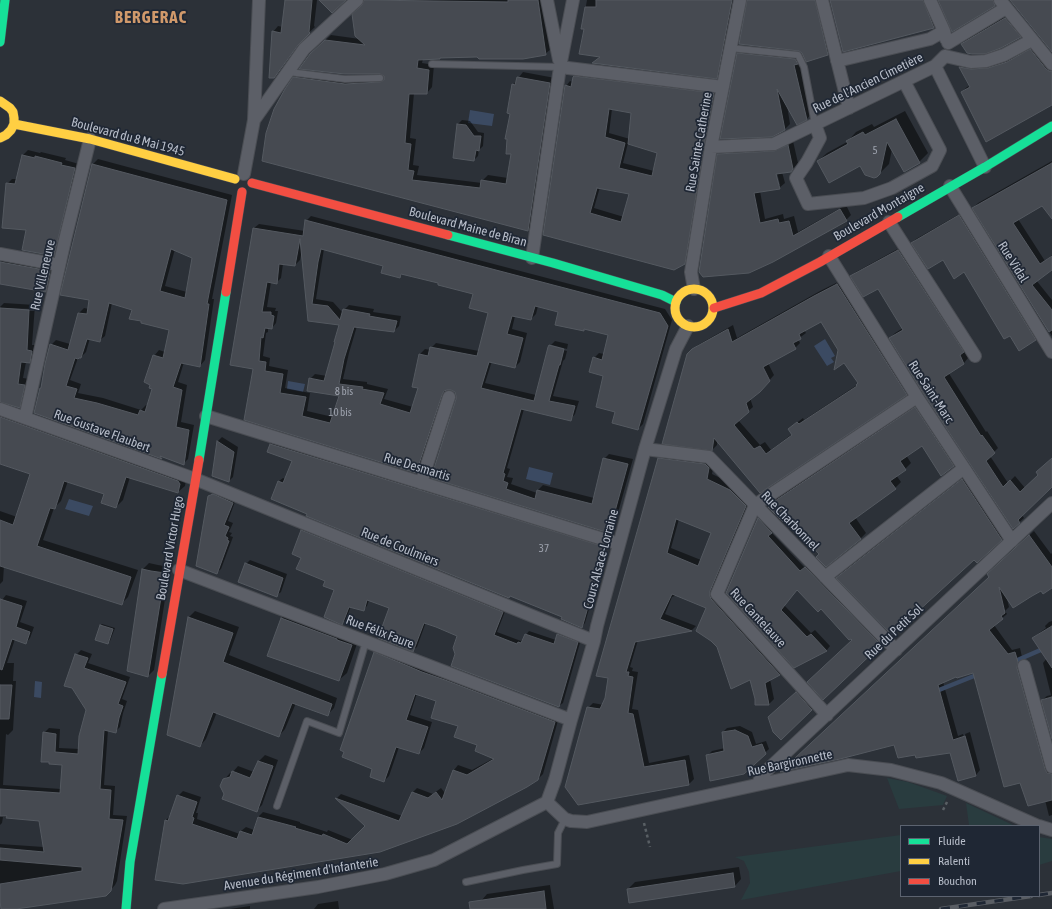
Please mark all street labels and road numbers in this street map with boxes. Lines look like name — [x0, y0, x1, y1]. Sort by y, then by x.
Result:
street label: Rue de l'Ancien Cimetière — [810, 50, 926, 116]
street label: Rue Sainte-Catherine — [683, 91, 715, 193]
street label: Boulevard du 8 Mai 1945 — [70, 114, 186, 160]
street label: Boulevard Montaigne — [831, 180, 927, 244]
street label: Boulevard Maine de Biran — [407, 204, 529, 250]
street label: Rue Villeneuve — [27, 238, 59, 312]
street label: Rue Vidal — [994, 239, 1032, 285]
street label: Rue Saint-Marc — [905, 358, 957, 426]
street label: Rue Gustave Flaubert — [52, 406, 152, 456]
street label: Rue Desmartis — [382, 450, 452, 484]
street label: Rue Charbonnel — [758, 488, 822, 554]
street label: Boulevard Victor Hugo — [153, 495, 187, 601]
street label: Cours Alsace-Lorraine — [580, 507, 622, 611]
street label: Rue de Coulmiers — [359, 524, 441, 570]
street label: Rue Cantelauve — [727, 585, 789, 651]
street label: Rue du Petit Sol — [862, 601, 926, 663]
street label: Rue Félix Faure — [344, 612, 416, 652]
street label: Rue Bargironnette — [746, 746, 834, 780]
street label: Avenue du Régiment d'Infanterie — [223, 854, 379, 894]

